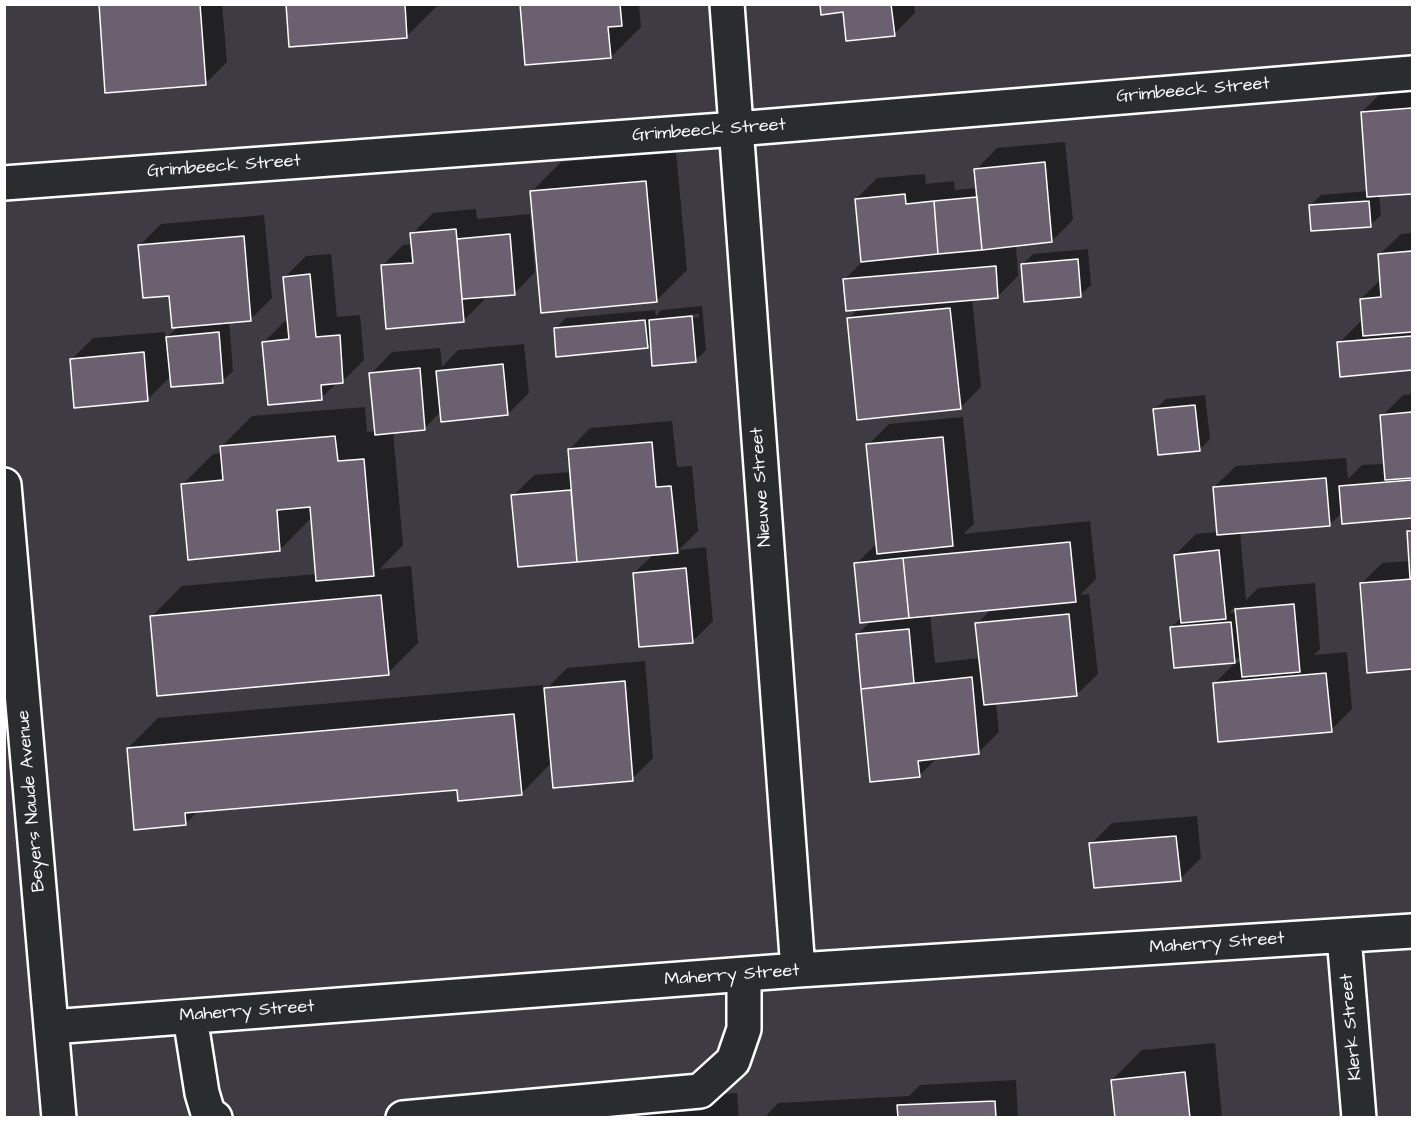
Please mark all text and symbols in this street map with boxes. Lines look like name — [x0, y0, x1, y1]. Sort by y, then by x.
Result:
street label: Grimbeeck Street — [1115, 74, 1271, 108]
street label: Grimbeeck Street — [631, 115, 787, 147]
street label: Grimbeeck Street — [146, 151, 302, 183]
street label: Nieuwe Street — [747, 426, 777, 548]
street label: Beyers Naude Avenue — [13, 709, 51, 893]
street label: Maherry Street — [1149, 929, 1285, 959]
street label: Maherry Street — [664, 961, 800, 991]
street label: Klerk Street — [1337, 973, 1367, 1081]
street label: Maherry Street — [179, 997, 315, 1027]

